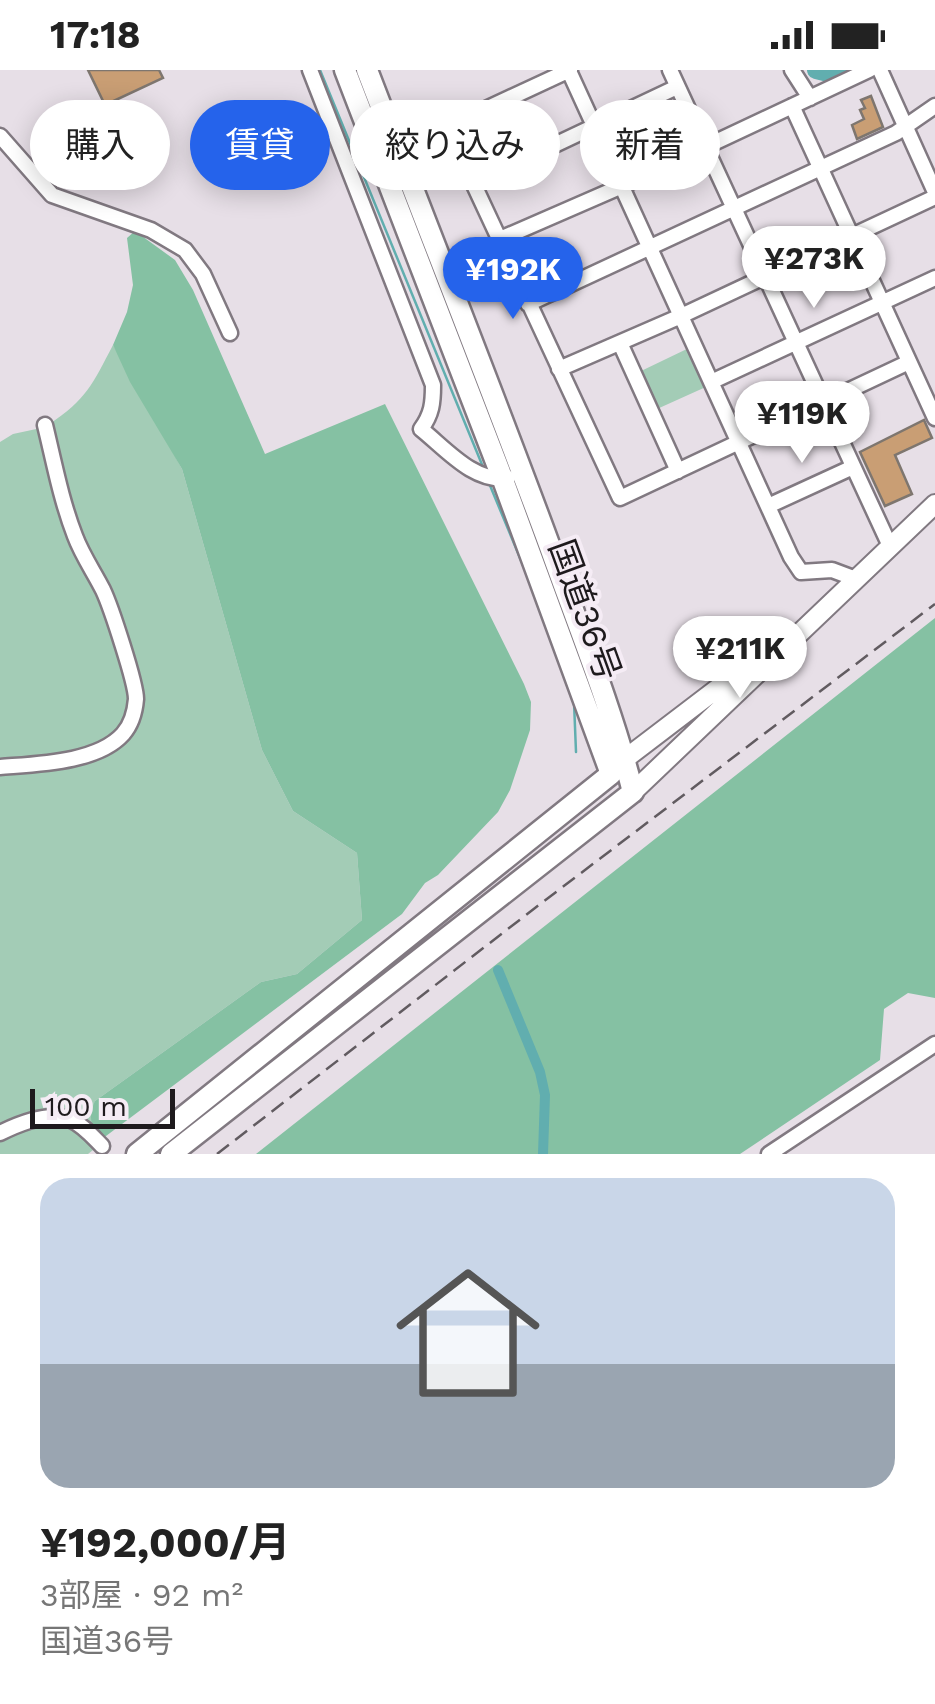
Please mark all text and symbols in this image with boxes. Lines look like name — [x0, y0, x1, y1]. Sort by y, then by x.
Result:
text: 17:18 — [50, 13, 140, 57]
chip: 購入 — [30, 100, 170, 190]
chip: 賃貸 — [190, 100, 330, 190]
chip: 絞り込み — [350, 100, 560, 190]
chip: 新着 — [580, 100, 720, 190]
pin: ¥273K — [744, 226, 884, 311]
pin: ¥192K — [443, 237, 583, 322]
text: ¥273K — [764, 239, 864, 277]
text: ¥192K — [465, 250, 561, 288]
pin: ¥119K — [732, 381, 872, 466]
text: ¥119K — [757, 394, 847, 432]
street label: 国道36号 — [540, 534, 630, 686]
pin: ¥211K — [670, 616, 810, 701]
text: ¥211K — [695, 629, 785, 667]
scale bar — [30, 1084, 175, 1128]
text: 100 m — [45, 1090, 127, 1123]
icon: home — [378, 1243, 558, 1423]
text: ¥192,000/月 — [40, 1518, 291, 1567]
text: 3部屋 · 92 m² — [40, 1576, 243, 1614]
text: 国道36号 — [40, 1622, 174, 1660]

